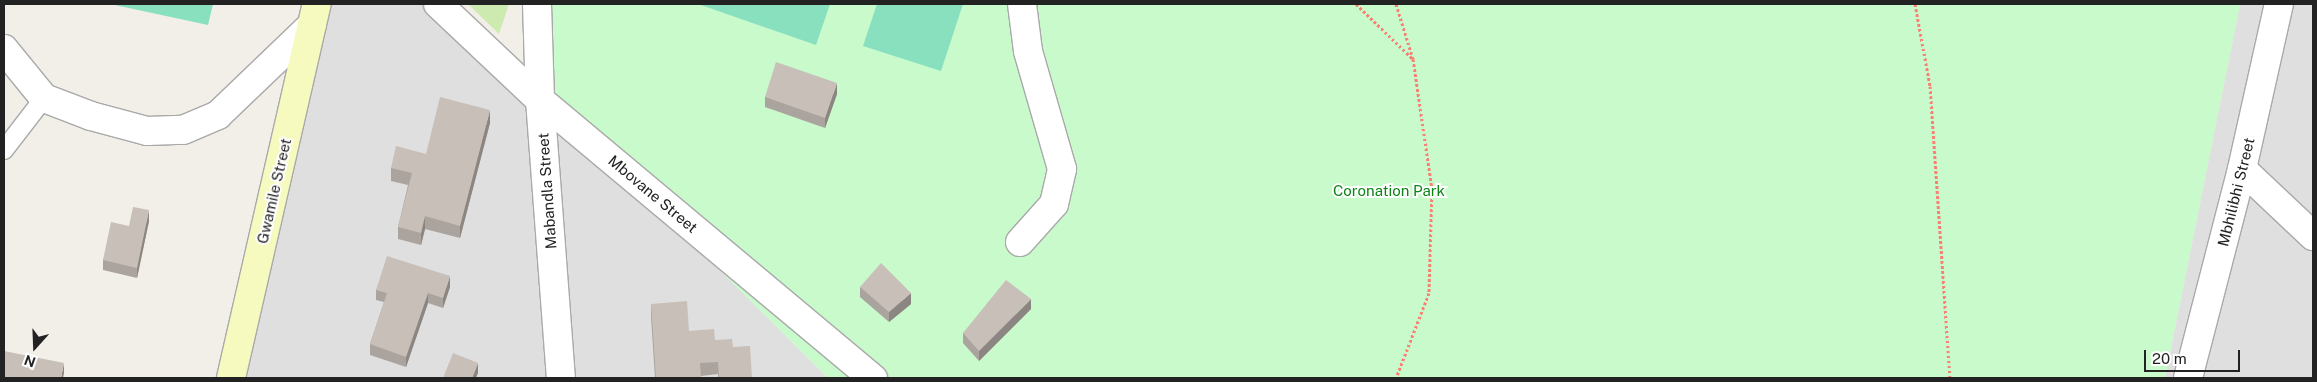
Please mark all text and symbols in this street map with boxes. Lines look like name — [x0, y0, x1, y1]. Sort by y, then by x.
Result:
street label: Mabandla Street — [534, 132, 560, 250]
street label: Gwamile Street — [253, 136, 295, 246]
street label: Mbhilibhi Street — [2214, 136, 2258, 248]
street label: Mbovane Street — [605, 151, 701, 237]
park label: Coronation Park — [1333, 182, 1445, 200]
north arrow — [10, 322, 60, 372]
scale bar — [2147, 340, 2243, 372]
text: 20 m — [2152, 350, 2187, 367]
text: N — [22, 352, 38, 370]

